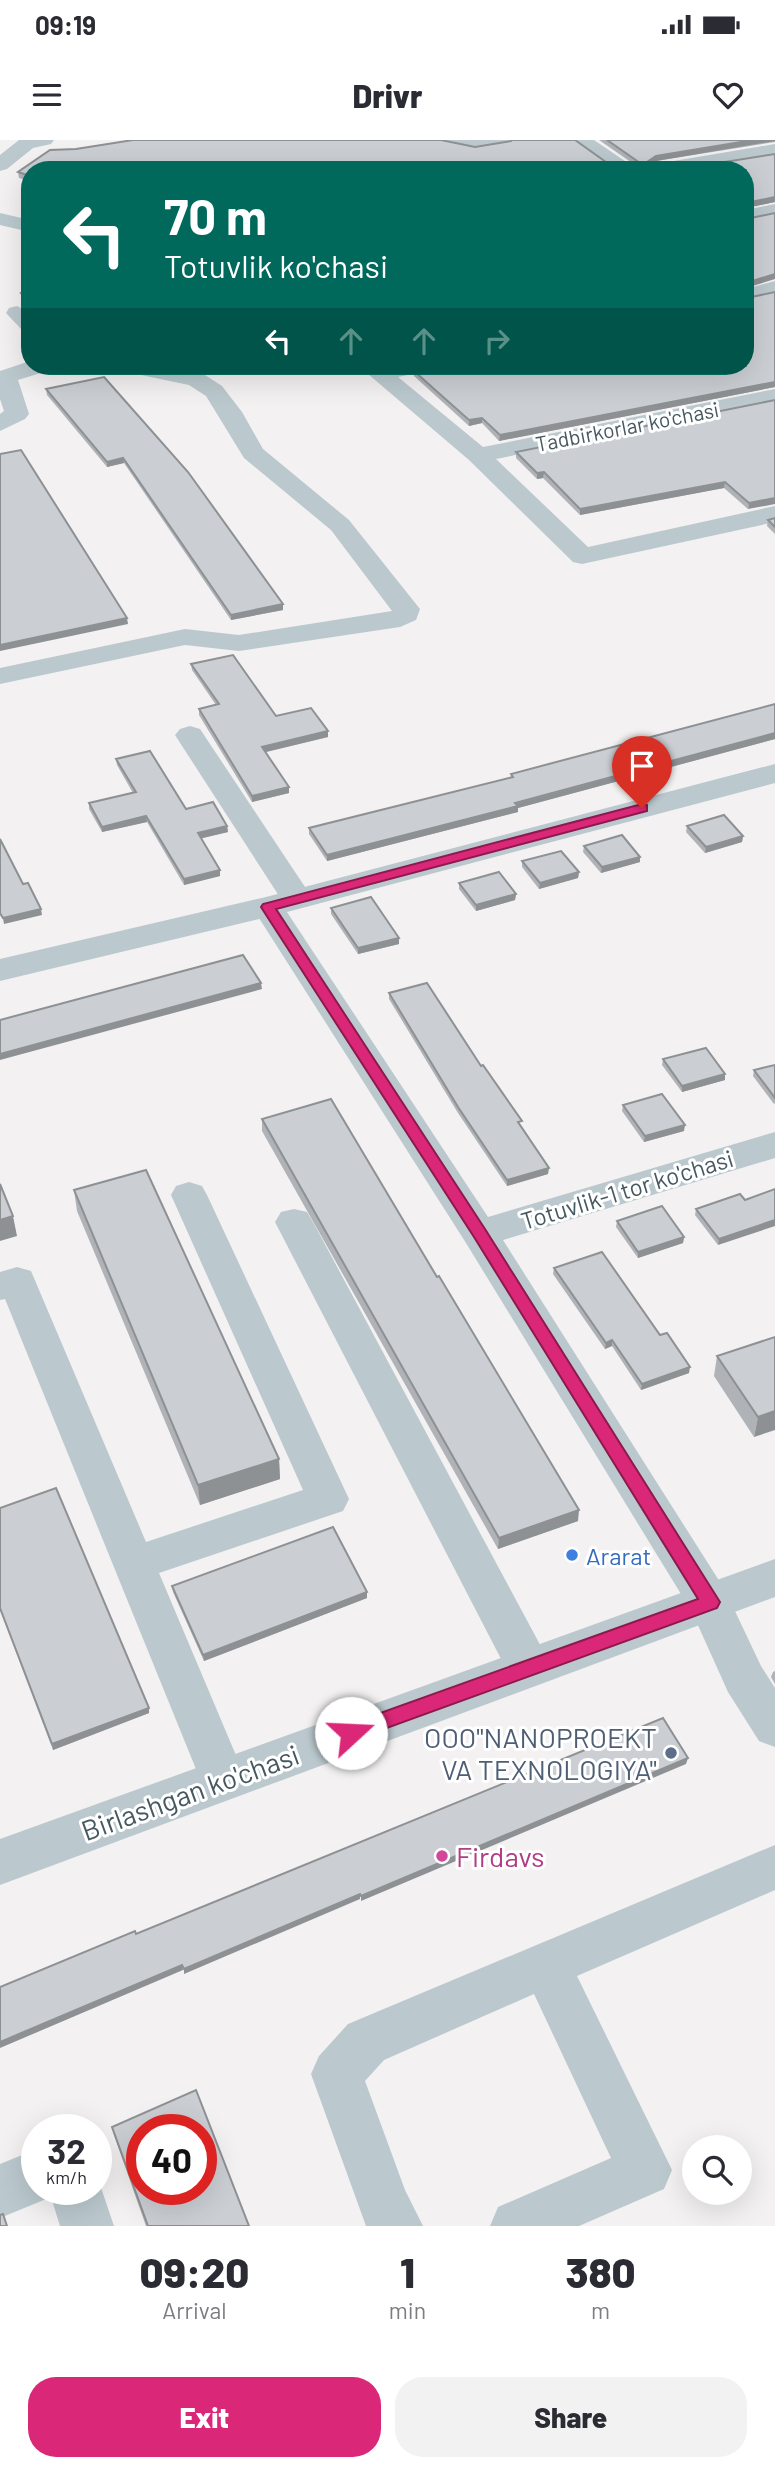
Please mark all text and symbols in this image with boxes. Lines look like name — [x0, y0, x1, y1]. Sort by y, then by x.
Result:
text: 09:19 — [35, 9, 96, 40]
icon: menu — [28, 76, 66, 114]
text: Drivr — [352, 76, 423, 114]
icon: heart — [709, 76, 747, 114]
text: 70 m — [164, 186, 267, 245]
icon: left — [49, 189, 140, 280]
text: Totuvlik ko'chasi — [164, 246, 388, 284]
icon: left — [259, 322, 297, 360]
icon: ahead — [332, 322, 370, 360]
icon: ahead — [405, 322, 443, 360]
icon: right — [478, 322, 516, 360]
street label: Tadbirkorlar ko'chasi — [533, 396, 721, 456]
pin — [612, 736, 672, 808]
icon: arrive — [623, 747, 661, 785]
street label: Totuvlik-1 tor ko'chasi — [517, 1143, 737, 1235]
place label: Ararat — [586, 1541, 651, 1570]
marker: Ararat — [564, 1547, 580, 1563]
position arrow — [314, 1696, 388, 1770]
place label: OOO"NANOPROEKT VA TEXNOLOGIYA" — [424, 1720, 657, 1786]
street label: Birlashgan ko'chasi — [76, 1737, 304, 1847]
marker: OOO"NANOPROEKT VA TEXNOLOGIYA" — [663, 1745, 679, 1761]
place label: Firdavs — [456, 1839, 544, 1873]
marker: Firdavs — [434, 1848, 450, 1864]
speed limit sign: 40 — [126, 2114, 217, 2205]
text: 32 — [47, 2129, 86, 2171]
map controls — [682, 2135, 752, 2205]
button: search — [682, 2135, 752, 2205]
text: km/h — [46, 2166, 87, 2188]
text: 09:20 — [139, 2246, 249, 2296]
text: 1 — [400, 2246, 415, 2296]
text: 380 — [565, 2246, 636, 2296]
text: Arrival — [162, 2296, 227, 2324]
text: min — [389, 2296, 426, 2324]
text: m — [591, 2296, 610, 2324]
button: Exit — [28, 2377, 381, 2457]
button: Share — [395, 2377, 747, 2457]

